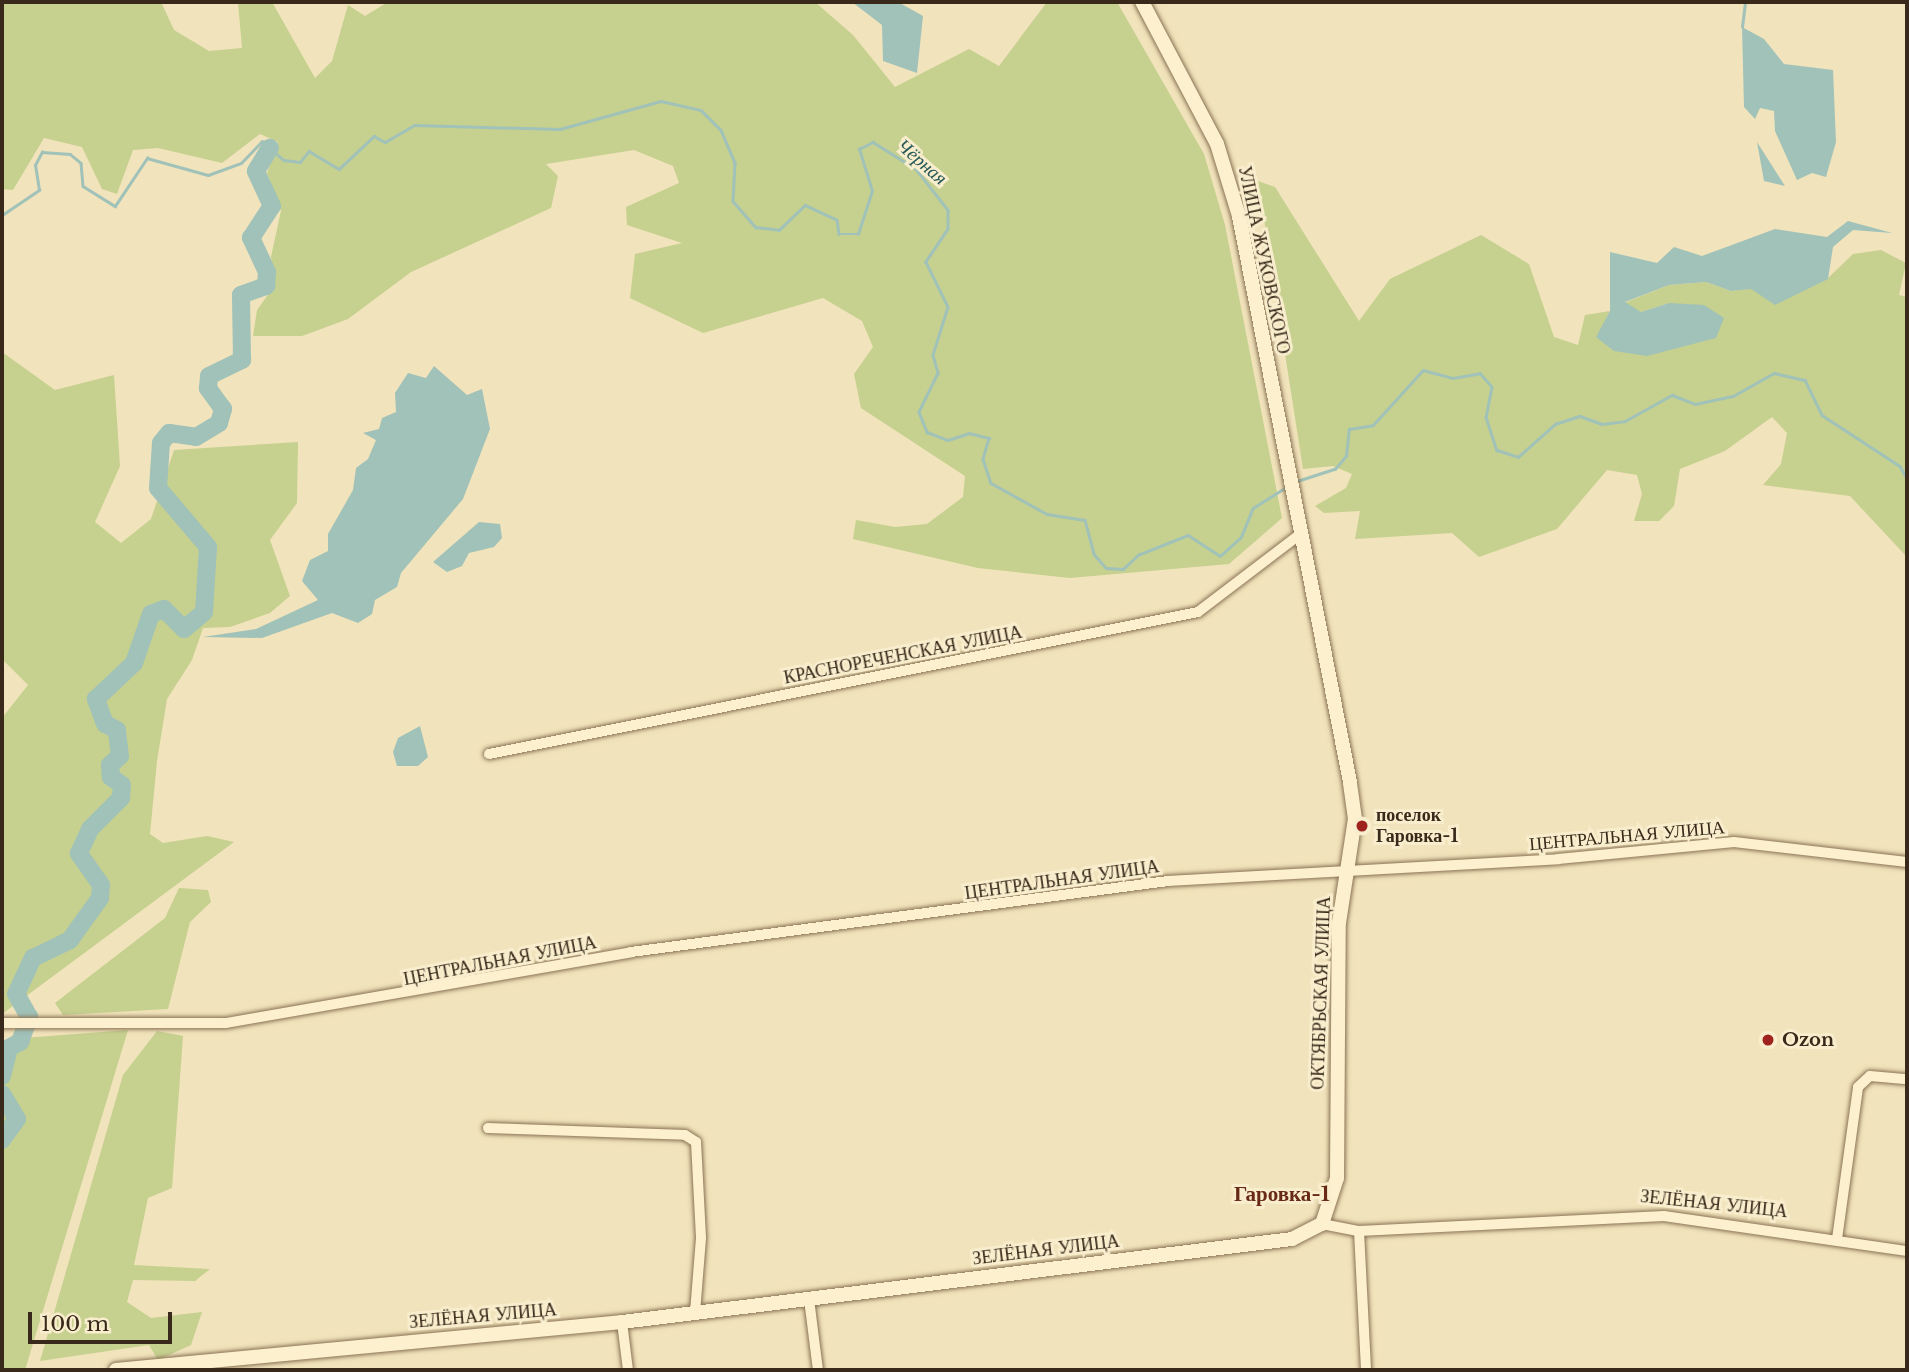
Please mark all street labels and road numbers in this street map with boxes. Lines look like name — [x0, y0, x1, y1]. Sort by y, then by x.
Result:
street label: УЛИЦА ЖУКОВСКОГО — [1233, 164, 1295, 356]
street label: КРАСНОРЕЧЕНСКАЯ УЛИЦА — [782, 621, 1024, 689]
street label: ЦЕНТРАЛЬНАЯ УЛИЦА — [1528, 817, 1726, 855]
street label: ЦЕНТРАЛЬНАЯ УЛИЦА — [963, 856, 1161, 904]
street label: ОКТЯБРЬСКАЯ УЛИЦА — [1307, 896, 1335, 1090]
street label: ЦЕНТРАЛЬНАЯ УЛИЦА — [402, 932, 598, 990]
street label: ЗЕЛЁНАЯ УЛИЦА — [1639, 1186, 1789, 1222]
street label: ЗЕЛЁНАЯ УЛИЦА — [971, 1230, 1121, 1270]
street label: ЗЕЛЁНАЯ УЛИЦА — [408, 1299, 558, 1333]

